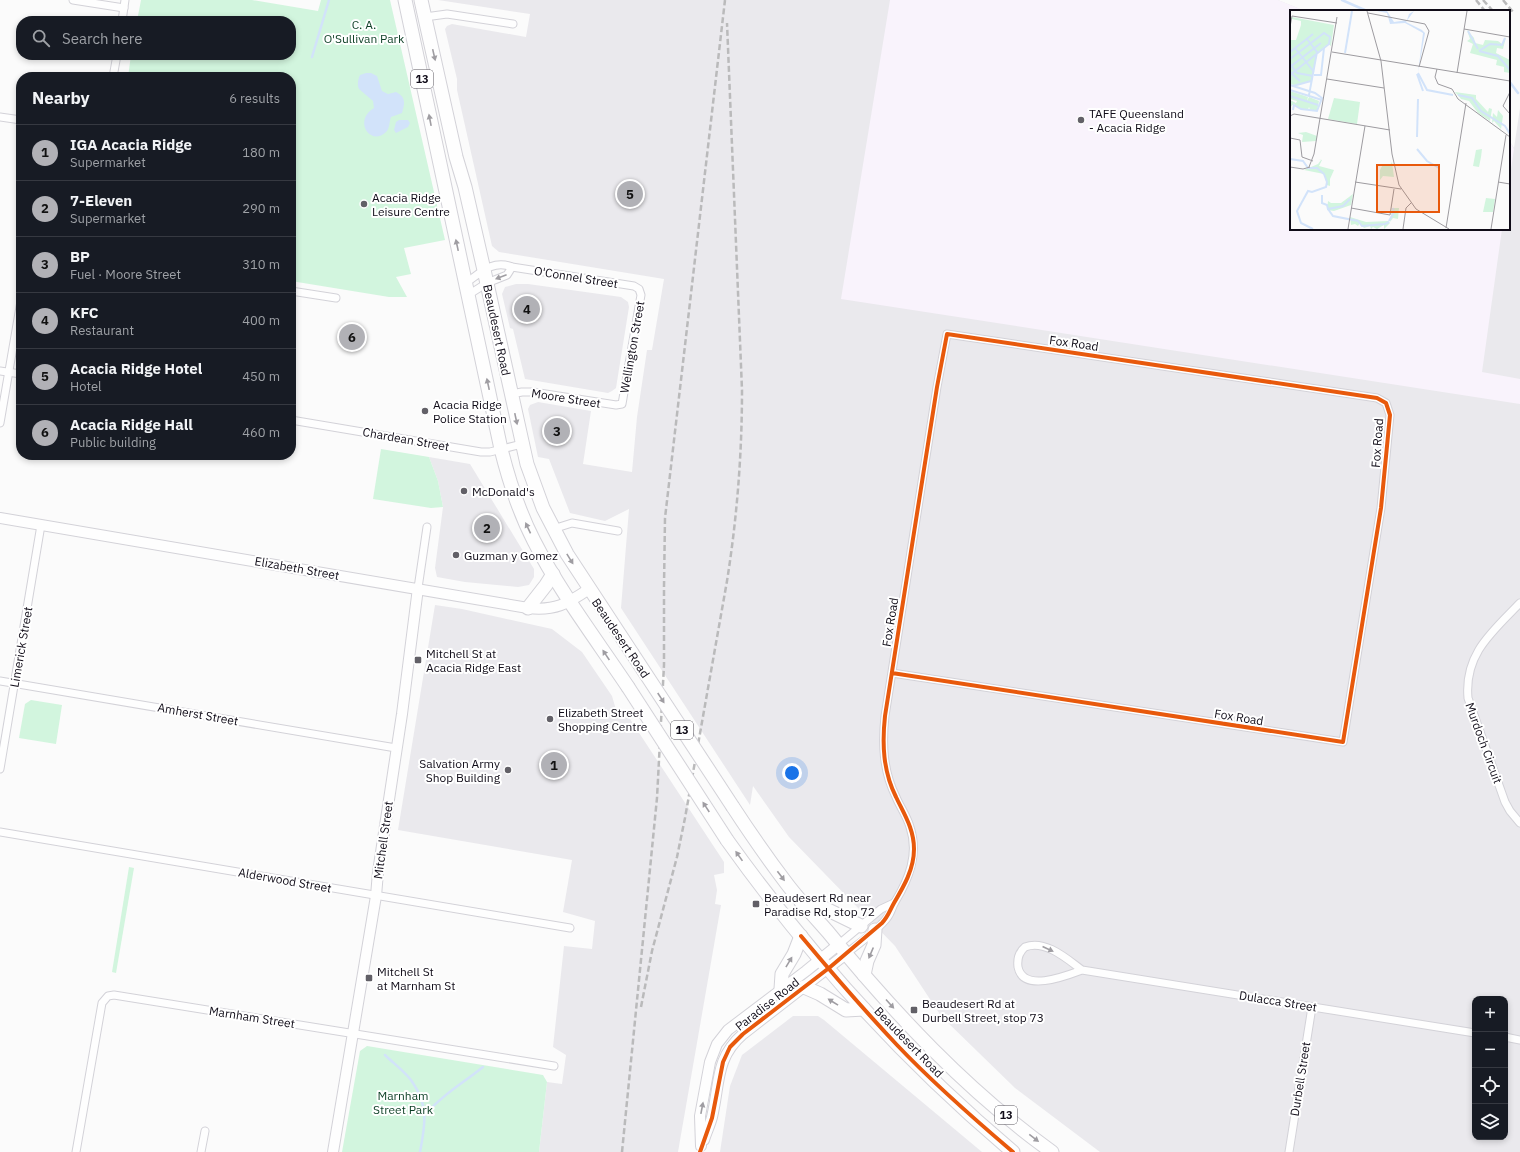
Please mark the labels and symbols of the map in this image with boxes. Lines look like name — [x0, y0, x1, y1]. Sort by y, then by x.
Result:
inset map — [1290, 10, 1510, 230]
park label: C. A. O'Sullivan Park — [324, 17, 405, 46]
one-way arrow — [431, 49, 437, 62]
road number: 13 — [411, 70, 433, 88]
place label: TAFE Queensland - Acacia Ridge — [1089, 106, 1184, 135]
one-way arrow — [427, 113, 433, 126]
marker: TAFE Queensland - Acacia Ridge — [1076, 115, 1086, 125]
pin: 5 — [617, 179, 643, 209]
place label: Acacia Ridge Leisure Centre — [372, 190, 450, 219]
marker: Acacia Ridge Leisure Centre — [359, 199, 369, 209]
one-way arrow — [453, 239, 459, 252]
street label: O'Connel Street — [533, 263, 619, 291]
one-way arrow — [495, 274, 507, 280]
street label: Beaudesert Road — [480, 283, 514, 377]
pin: 4 — [514, 294, 540, 324]
street label: Wellington Street — [617, 300, 647, 394]
pin: 6 — [339, 322, 365, 352]
street label: Fox Road — [1048, 332, 1100, 354]
one-way arrow — [484, 377, 490, 390]
street label: Moore Street — [530, 385, 602, 411]
place label: Acacia Ridge Police Station — [433, 397, 507, 426]
marker: Acacia Ridge Police Station — [420, 406, 430, 416]
one-way arrow — [514, 413, 520, 426]
pin: 3 — [544, 416, 570, 446]
street label: Fox Road — [1368, 418, 1386, 468]
street label: Chardean Street — [362, 424, 450, 454]
place label: McDonald's — [472, 484, 535, 499]
marker: McDonald's — [459, 486, 469, 496]
pin: 2 — [474, 513, 500, 543]
one-way arrow — [525, 522, 531, 533]
place label: Guzman y Gomez — [464, 548, 558, 563]
marker: Guzman y Gomez — [451, 550, 461, 560]
street label: Elizabeth Street — [254, 553, 340, 583]
one-way arrow — [566, 554, 574, 564]
street label: Beaudesert Road — [589, 595, 653, 681]
street label: Fox Road — [879, 596, 901, 648]
street label: Limerick Street — [7, 606, 35, 688]
place label: Mitchell St at Acacia Ridge East — [426, 646, 521, 675]
one-way arrow — [602, 650, 610, 660]
marker: Mitchell St at Acacia Ridge East — [413, 655, 423, 665]
one-way arrow — [657, 692, 665, 703]
street label: Amherst Street — [156, 700, 240, 728]
street label: Murdoch Circuit — [1462, 700, 1506, 786]
place label: Elizabeth Street Shopping Centre — [558, 705, 648, 734]
street label: Fox Road — [1213, 706, 1265, 728]
marker: Elizabeth Street Shopping Centre — [545, 714, 555, 724]
road number: 13 — [671, 721, 693, 739]
pin: 1 — [541, 750, 567, 780]
place label: Salvation Army Shop Building — [419, 756, 501, 785]
your location — [782, 763, 802, 783]
marker: Salvation Army Shop Building — [503, 765, 513, 775]
street label: Mitchell Street — [370, 800, 396, 880]
one-way arrow — [702, 802, 710, 812]
one-way arrow — [735, 850, 743, 861]
street label: Alderwood Street — [237, 864, 333, 896]
one-way arrow — [776, 870, 785, 881]
place label: Beaudesert Rd near Paradise Rd, stop 72 — [764, 890, 875, 919]
marker: Beaudesert Rd near Paradise Rd, stop 72 — [751, 899, 761, 909]
one-way arrow — [1042, 946, 1053, 952]
one-way arrow — [867, 947, 873, 959]
one-way arrow — [786, 956, 793, 968]
place label: Mitchell St at Marnham St — [377, 964, 456, 993]
marker: Mitchell St at Marnham St — [364, 973, 374, 983]
street label: Paradise Road — [732, 974, 802, 1034]
street label: Dulacca Street — [1238, 987, 1318, 1015]
place label: Beaudesert Rd at Durbell Street, stop 73 — [922, 996, 1044, 1025]
one-way arrow — [828, 998, 838, 1006]
one-way arrow — [885, 1000, 894, 1009]
street label: Marnham Street — [208, 1003, 296, 1031]
street label: Beaudesert Road — [871, 1003, 947, 1081]
marker: Beaudesert Rd at Durbell Street, stop 73 — [909, 1005, 919, 1015]
street label: Durbell Street — [1287, 1041, 1313, 1117]
park label: Marnham Street Park — [373, 1088, 434, 1117]
one-way arrow — [699, 1102, 705, 1114]
road number: 13 — [995, 1106, 1017, 1124]
one-way arrow — [1029, 1134, 1040, 1143]

